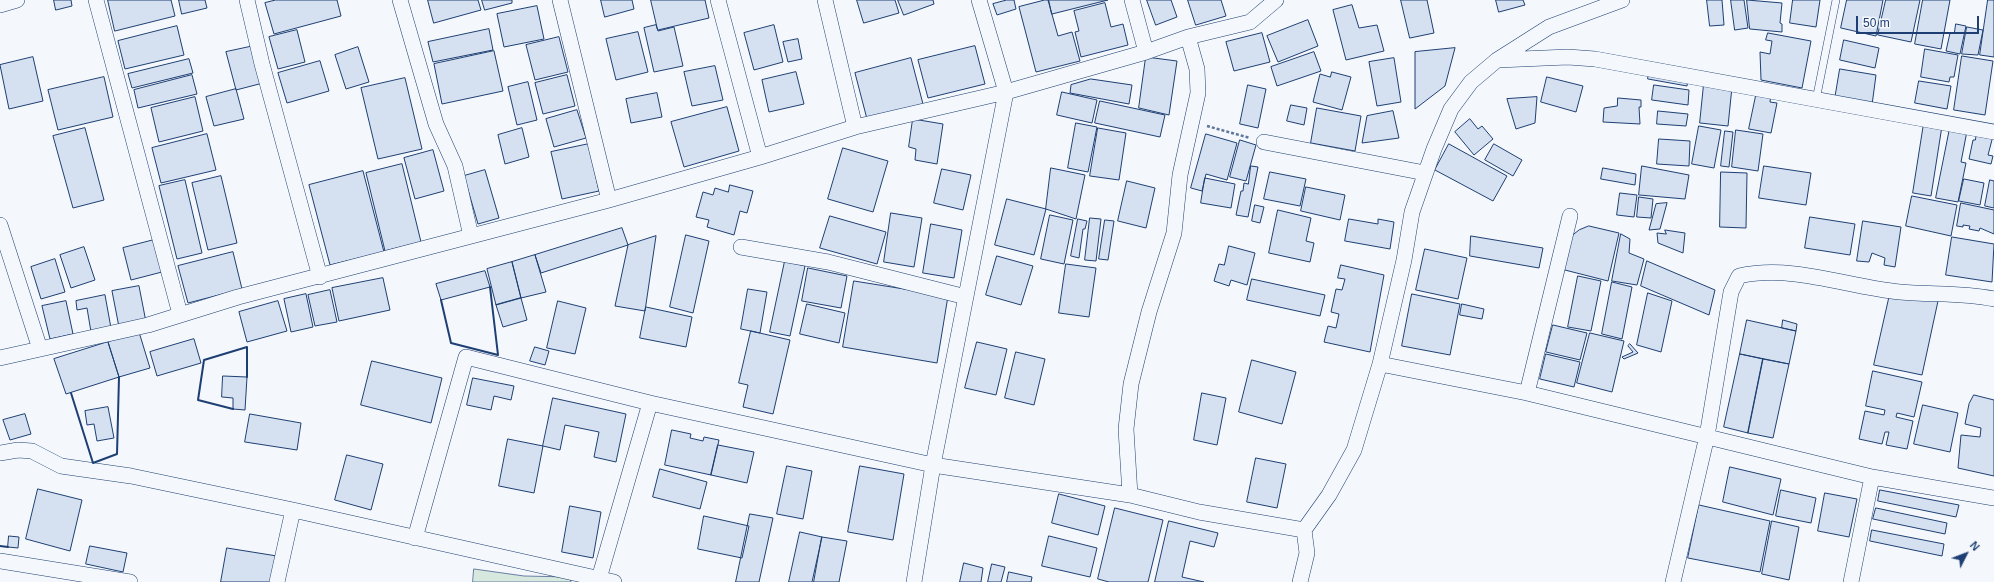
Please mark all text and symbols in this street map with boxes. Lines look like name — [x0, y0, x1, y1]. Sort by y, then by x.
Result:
scale bar — [1858, 8, 1981, 34]
text: 50 m — [1863, 16, 1890, 30]
north arrow — [1946, 534, 1986, 574]
text: N — [1968, 539, 1982, 553]

